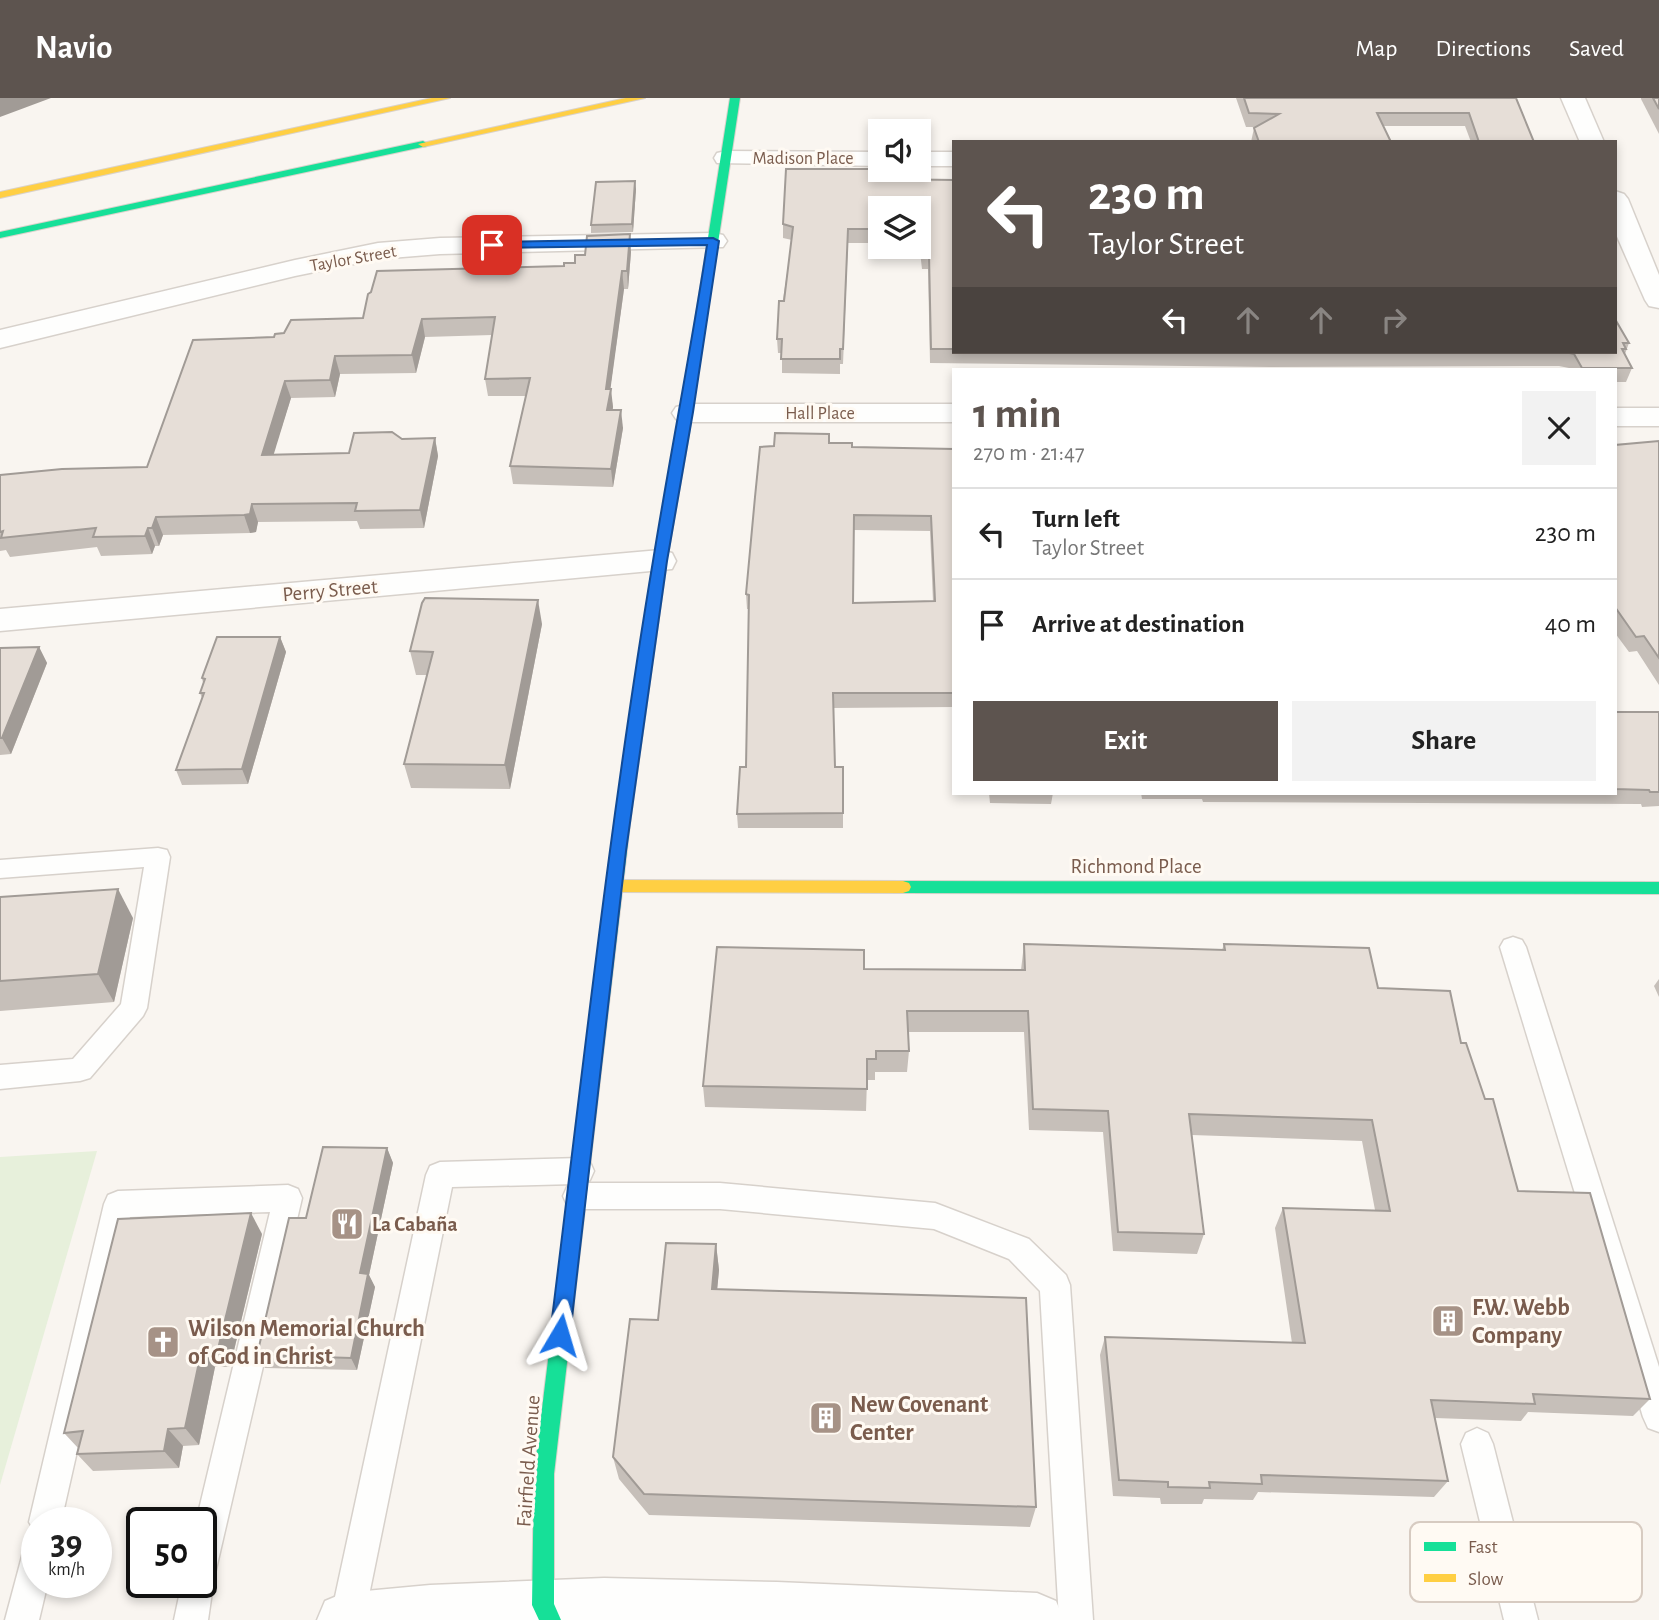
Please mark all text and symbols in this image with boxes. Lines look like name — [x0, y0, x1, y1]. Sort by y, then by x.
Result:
text: Navio — [35, 32, 113, 65]
text: Map — [1355, 37, 1397, 61]
text: Directions — [1435, 37, 1531, 61]
text: Saved — [1569, 37, 1624, 61]
map controls — [868, 119, 931, 259]
button: sound — [868, 119, 931, 182]
street label: Madison Place — [753, 150, 853, 168]
icon: left — [973, 168, 1064, 259]
text: 230 m — [1088, 170, 1205, 219]
button: layers — [868, 196, 931, 259]
pin — [462, 215, 522, 275]
icon: arrive — [473, 226, 511, 264]
text: Taylor Street — [1088, 228, 1244, 260]
street label: Taylor Street — [308, 242, 398, 275]
icon: left — [1156, 301, 1194, 339]
icon: ahead — [1229, 301, 1267, 339]
icon: ahead — [1302, 301, 1340, 339]
icon: right — [1375, 301, 1413, 339]
button: close — [1522, 391, 1596, 465]
text: 1 min — [973, 393, 1062, 435]
street label: Hall Place — [785, 405, 855, 423]
text: 270 m · 21:47 — [973, 442, 1085, 465]
text: Turn left — [1032, 506, 1120, 532]
icon: left — [973, 515, 1011, 553]
text: 230 m — [1535, 520, 1596, 546]
text: Taylor Street — [1032, 537, 1144, 560]
street label: Perry Street — [282, 576, 379, 605]
icon: arrive — [973, 606, 1011, 644]
text: Arrive at destination — [1032, 611, 1245, 637]
text: 40 m — [1545, 611, 1596, 637]
button: Exit — [973, 701, 1278, 781]
button: Share — [1292, 701, 1596, 781]
street label: Richmond Place — [1070, 856, 1202, 877]
restaurant icon: La Cabaña — [328, 1205, 366, 1243]
place label: La Cabaña — [372, 1214, 458, 1235]
place label: F.W. Webb Company — [1472, 1296, 1570, 1348]
position arrow — [523, 1298, 597, 1372]
building icon: F.W. Webb Company — [1429, 1302, 1467, 1340]
place label: Wilson Memorial Church of God in Christ — [188, 1317, 425, 1369]
church icon: Wilson Memorial Church of God in Christ — [144, 1323, 182, 1361]
place label: New Covenant Center — [850, 1393, 988, 1445]
street label: Fairfield Avenue — [513, 1394, 544, 1528]
building icon: New Covenant Center — [807, 1399, 845, 1437]
speed limit sign: 50 — [126, 1507, 217, 1598]
legend — [1410, 1522, 1642, 1602]
text: 39 — [50, 1526, 82, 1561]
text: Fast — [1468, 1538, 1498, 1557]
text: km/h — [48, 1561, 85, 1579]
text: Slow — [1468, 1570, 1504, 1589]

